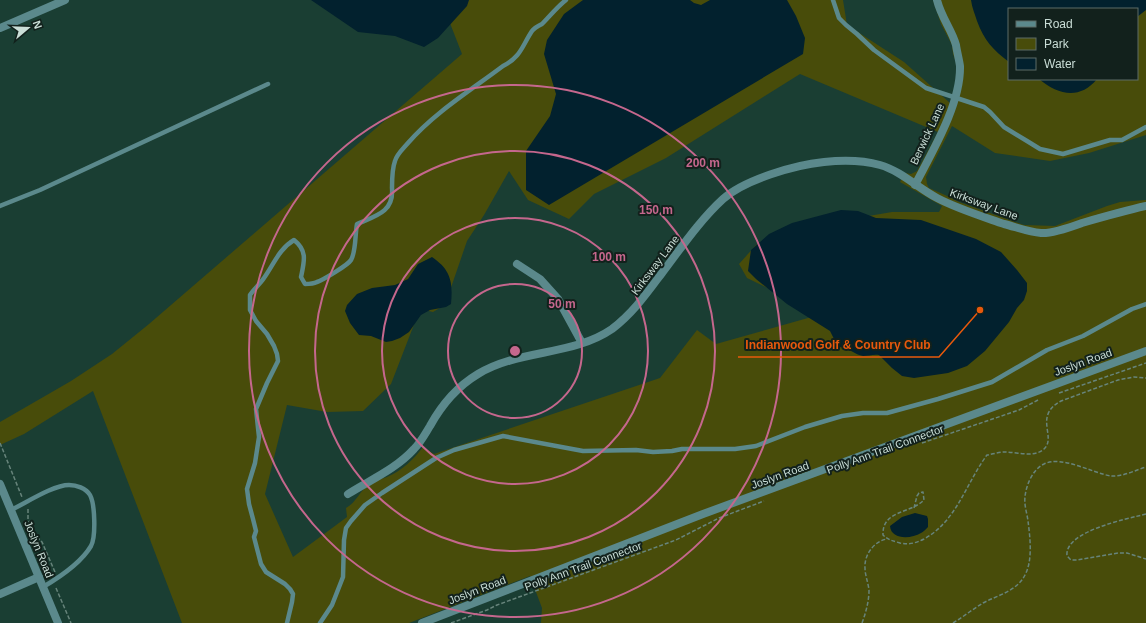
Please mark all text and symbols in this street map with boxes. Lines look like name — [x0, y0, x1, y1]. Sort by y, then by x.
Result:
north arrow — [8, 8, 48, 48]
legend — [1008, 8, 1138, 80]
text: Road — [1044, 17, 1073, 31]
text: N — [30, 19, 44, 31]
text: Park — [1044, 37, 1070, 51]
text: Water — [1044, 57, 1076, 71]
street label: Berwick Lane — [908, 102, 946, 166]
text: 200 m — [686, 156, 720, 170]
street label: Kirksway Lane — [948, 186, 1020, 222]
text: 150 m — [639, 203, 673, 217]
street label: Kirksway Lane — [629, 233, 681, 297]
text: 100 m — [592, 250, 626, 264]
text: 50 m — [548, 297, 576, 311]
callout: Indianwood Golf & Country Club — [738, 333, 939, 357]
text: Indianwood Golf & Country Club — [745, 338, 931, 352]
centre of rings — [508, 344, 522, 358]
street label: Joslyn Road — [1053, 346, 1113, 378]
street label: Polly Ann Trail Connector — [825, 422, 945, 476]
street label: Joslyn Road — [750, 459, 810, 491]
street label: Joslyn Road — [22, 519, 56, 579]
street label: Polly Ann Trail Connector — [523, 539, 643, 593]
street label: Joslyn Road — [447, 574, 507, 606]

